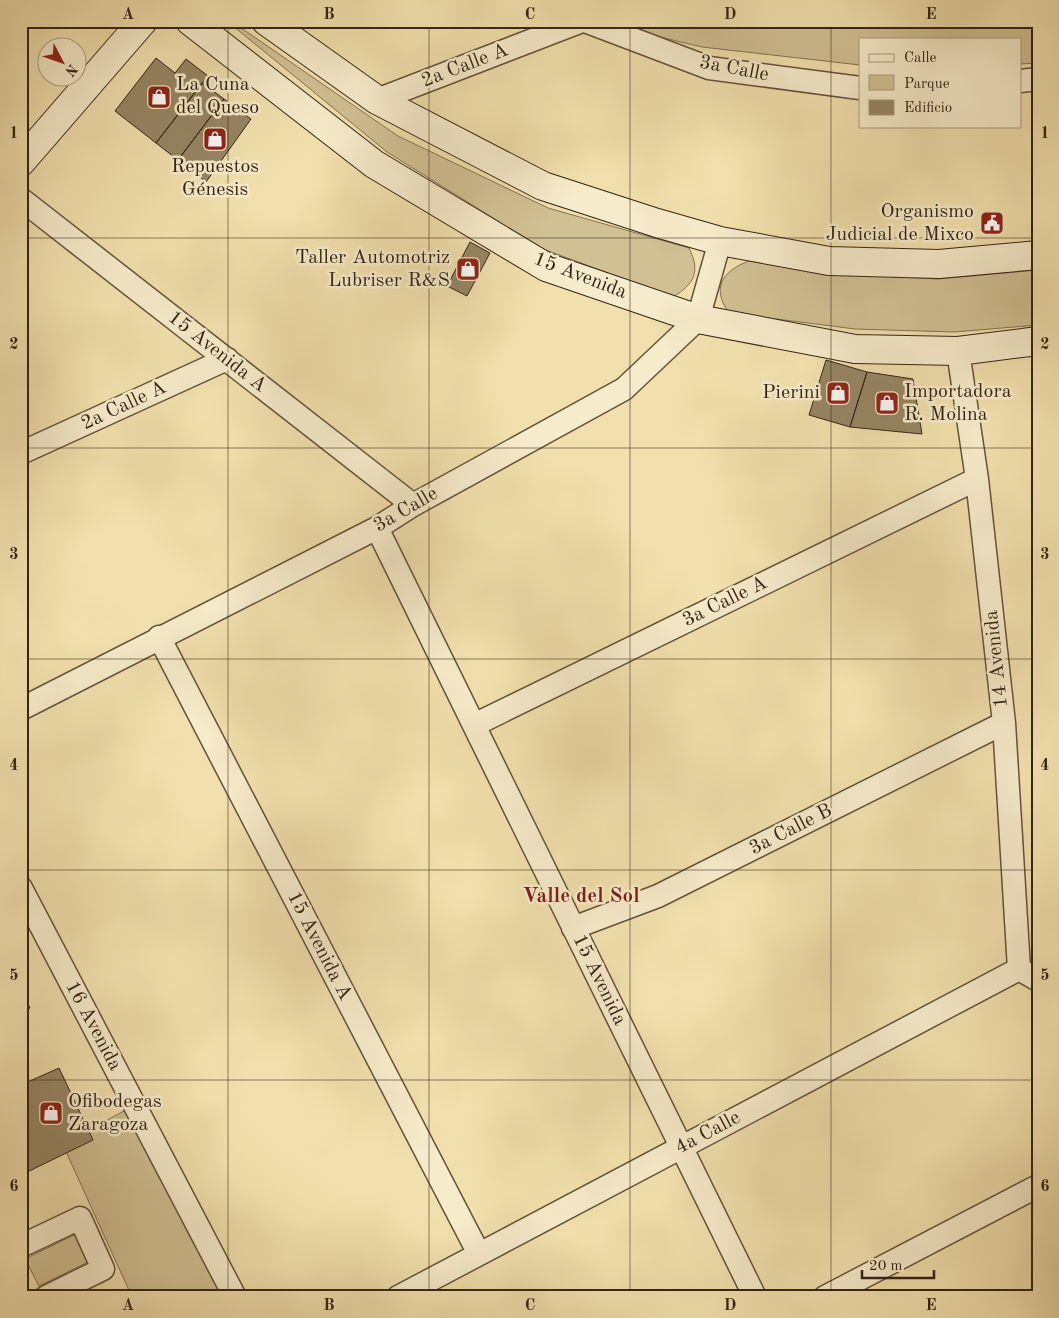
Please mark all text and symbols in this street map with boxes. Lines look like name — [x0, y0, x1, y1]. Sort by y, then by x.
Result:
text: A — [122, 7, 134, 23]
text: B — [323, 7, 335, 23]
text: C — [525, 7, 535, 23]
text: D — [724, 7, 736, 23]
text: E — [925, 7, 937, 23]
north arrow — [38, 38, 88, 88]
legend — [859, 38, 1022, 128]
street label: 2a Calle A — [419, 40, 511, 92]
text: Calle — [904, 51, 937, 66]
street label: 3a Calle — [698, 52, 770, 86]
text: N — [62, 61, 80, 79]
place label: La Cuna del Queso — [176, 75, 259, 118]
text: Parque — [904, 77, 950, 92]
shop icon: La Cuna del Queso — [146, 84, 172, 110]
text: Edificio — [904, 101, 952, 116]
text: 1 — [9, 126, 19, 142]
shop icon: Repuestos Génesis — [202, 126, 228, 152]
text: 1 — [1040, 126, 1050, 142]
place label: Repuestos Génesis — [171, 157, 259, 200]
place label: Organismo Judicial de Mixco — [826, 202, 974, 245]
public building icon: Organismo Judicial de Mixco — [979, 210, 1005, 236]
place label: Taller Automotriz Lubriser R&S — [295, 248, 450, 291]
street label: 15 Avenida — [531, 249, 630, 303]
shop icon: Taller Automotriz Lubriser R&S — [455, 256, 481, 282]
street label: 15 Avenida A — [164, 307, 270, 397]
text: 2 — [9, 337, 19, 353]
text: 2 — [1040, 337, 1050, 353]
street label: 2a Calle A — [78, 378, 170, 434]
shop icon: Pierini — [825, 380, 851, 406]
place label: Importadora R. Molina — [904, 382, 1012, 425]
place label: Pierini — [762, 383, 820, 403]
shop icon: Importadora R. Molina — [874, 390, 900, 416]
street label: 3a Calle — [371, 484, 441, 536]
text: 3 — [9, 547, 19, 563]
text: 3 — [1040, 547, 1050, 563]
street label: 3a Calle A — [680, 573, 770, 631]
street label: 14 Avenida — [982, 609, 1012, 709]
text: 4 — [9, 758, 19, 774]
text: 4 — [1040, 758, 1050, 774]
street label: 3a Calle B — [746, 801, 836, 859]
district label: Valle del Sol — [522, 886, 640, 907]
street label: 15 Avenida A — [283, 888, 355, 1004]
street label: 15 Avenida — [568, 931, 630, 1029]
text: 5 — [9, 968, 19, 984]
text: 5 — [1040, 968, 1050, 984]
street label: 16 Avenida — [61, 978, 125, 1074]
place label: Ofibodegas Zaragoza — [68, 1092, 162, 1135]
shop icon: Ofibodegas Zaragoza — [38, 1100, 64, 1126]
street label: 4a Calle — [672, 1108, 744, 1158]
text: 6 — [9, 1179, 19, 1195]
text: 6 — [1040, 1179, 1050, 1195]
scale bar — [862, 1248, 934, 1280]
text: 20 m — [869, 1259, 903, 1274]
text: A — [122, 1298, 134, 1314]
text: B — [323, 1298, 335, 1314]
text: C — [525, 1298, 535, 1314]
text: D — [724, 1298, 736, 1314]
text: E — [925, 1298, 937, 1314]

